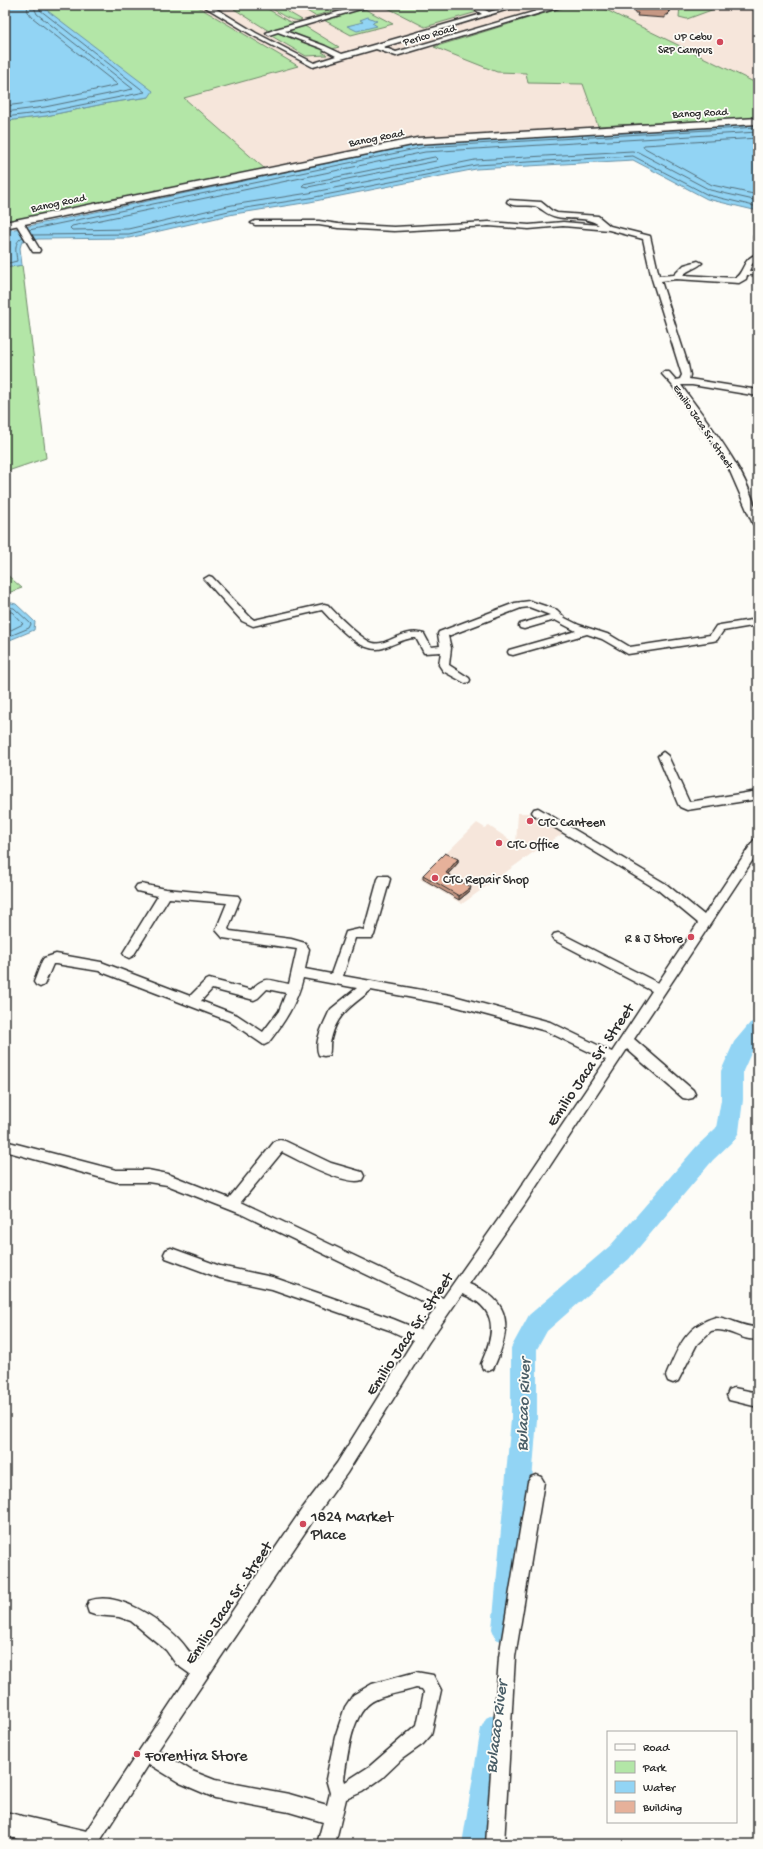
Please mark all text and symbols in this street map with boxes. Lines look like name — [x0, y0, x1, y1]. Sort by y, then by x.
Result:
street label: Perico Road — [401, 22, 459, 49]
place label: UP Cebu SRP Campus — [658, 32, 713, 57]
marker: UP Cebu SRP Campus — [715, 37, 725, 47]
street label: Banog Road — [671, 106, 730, 121]
street label: Banog Road — [347, 127, 406, 150]
street label: Banog Road — [29, 192, 88, 216]
street label: Emilio Jaca Sr. Street — [670, 383, 736, 473]
marker: CTC Canteen — [525, 816, 535, 826]
place label: CTC Canteen — [538, 816, 606, 831]
marker: CTC Office — [494, 838, 504, 848]
place label: CTC Office — [507, 838, 559, 853]
marker: CTC Repair Shop — [430, 873, 440, 883]
place label: CTC Repair Shop — [443, 873, 530, 888]
place label: R & J Store — [625, 932, 683, 947]
marker: R & J Store — [686, 932, 696, 942]
street label: Emilio Jaca Sr. Street — [544, 1000, 641, 1131]
street label: Emilio Jaca Sr. Street — [363, 1269, 460, 1400]
water label: Bulacao River — [513, 1355, 537, 1452]
place label: 1824 Market Place — [310, 1509, 394, 1546]
marker: 1824 Market Place — [298, 1519, 308, 1529]
street label: Emilio Jaca Sr. Street — [182, 1538, 279, 1669]
water label: Bulacao River — [482, 1677, 514, 1775]
legend — [607, 1731, 737, 1823]
text: Road — [643, 1742, 670, 1756]
place label: Forentira Store — [144, 1748, 248, 1767]
marker: Forentira Store — [132, 1749, 142, 1759]
text: Park — [642, 1762, 668, 1776]
text: Water — [643, 1782, 677, 1796]
text: Building — [642, 1802, 682, 1816]

